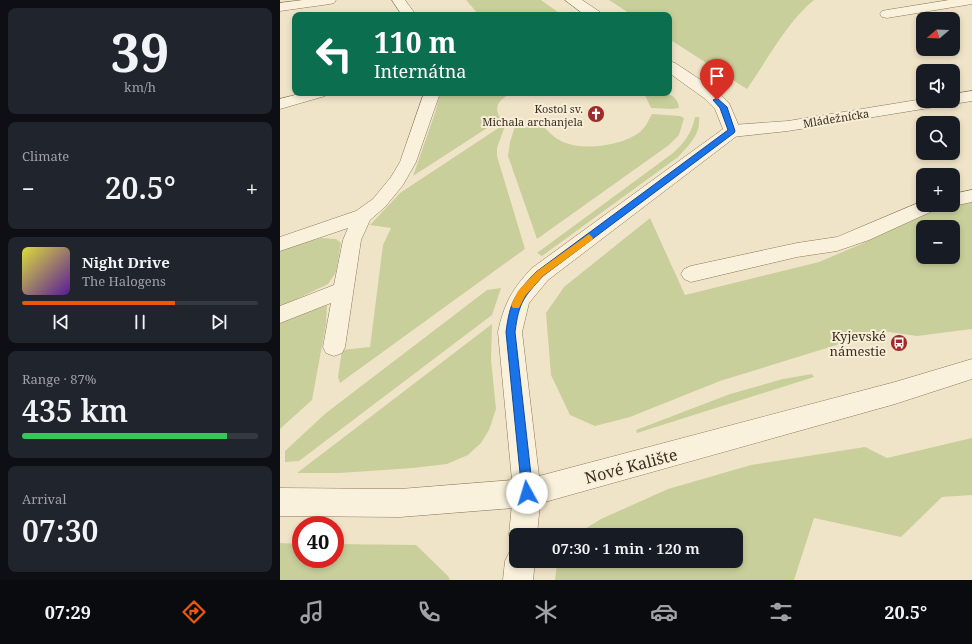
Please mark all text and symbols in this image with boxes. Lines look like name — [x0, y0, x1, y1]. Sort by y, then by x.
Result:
north arrow — [916, 12, 960, 56]
map controls — [916, 12, 960, 264]
text: 39 — [111, 16, 169, 87]
text: 110 m — [374, 23, 456, 61]
icon: left — [308, 28, 360, 80]
text: Internátna — [374, 59, 466, 83]
pin — [700, 59, 734, 100]
button: sound — [916, 64, 960, 108]
icon: arrive — [706, 65, 728, 87]
text: km/h — [124, 78, 156, 96]
place label: Kostol sv. Michala archanjela — [482, 101, 583, 129]
church icon: Kostol sv. Michala archanjela — [586, 104, 606, 124]
street label: Mládežnícka — [802, 105, 870, 131]
button: search — [916, 116, 960, 160]
text: Climate — [22, 147, 69, 165]
text: 20.5° — [105, 167, 176, 208]
button: + — [916, 168, 960, 212]
text: − — [22, 173, 35, 203]
text: + — [246, 173, 258, 203]
button: − — [916, 220, 960, 264]
text: Night Drive — [82, 252, 170, 272]
text: The Halogens — [82, 272, 166, 290]
icon: previous — [50, 311, 72, 333]
icon: pause — [129, 311, 151, 333]
icon: next — [208, 311, 230, 333]
place label: Kyjevské námestie — [830, 327, 886, 360]
bus stop icon: Kyjevské námestie — [889, 333, 909, 353]
text: Range · 87% — [22, 370, 96, 388]
text: 435 km — [22, 390, 128, 431]
street label: Nové Kalište — [582, 443, 680, 489]
position arrow — [506, 472, 548, 514]
text: Arrival — [22, 490, 66, 508]
text: 07:30 — [22, 510, 98, 551]
speed limit sign: 40 — [292, 516, 344, 568]
text: 07:30 · 1 min · 120 m — [552, 538, 700, 558]
icon: directions — [180, 598, 208, 626]
icon: music — [298, 598, 326, 626]
icon: phone — [415, 598, 443, 626]
icon: climate — [532, 598, 560, 626]
icon: car — [650, 598, 678, 626]
icon: filters — [767, 598, 795, 626]
text: 07:29 — [45, 600, 91, 624]
text: 20.5° — [884, 600, 927, 624]

